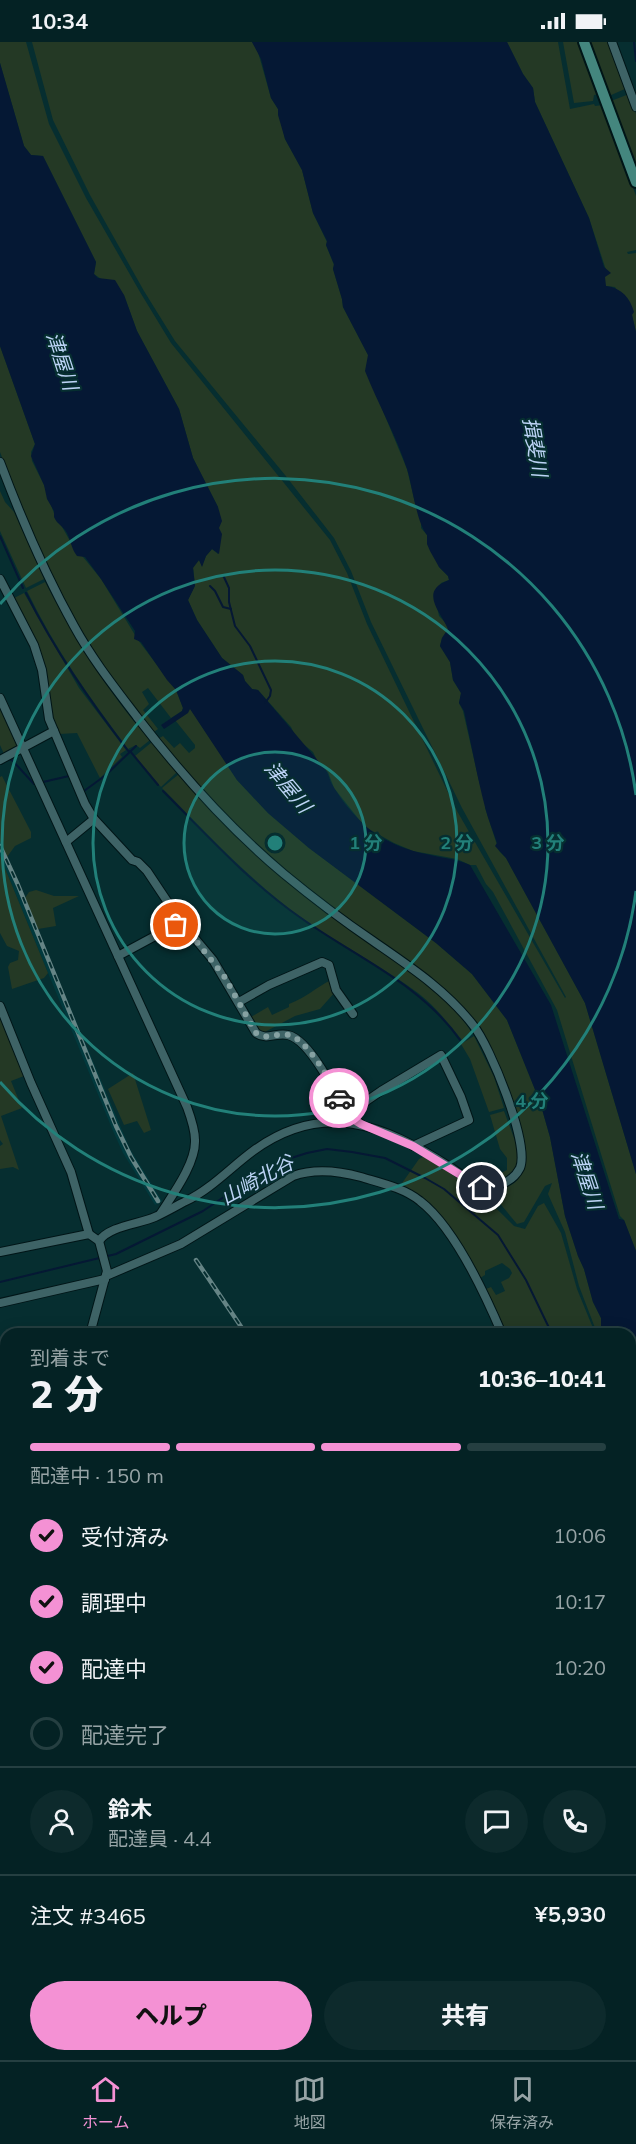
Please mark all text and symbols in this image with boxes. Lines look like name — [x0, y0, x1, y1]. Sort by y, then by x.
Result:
text: 10:34 — [30, 7, 88, 35]
water label: 津屋川 — [41, 328, 84, 395]
water label: 揖斐川 — [518, 415, 553, 481]
water label: 津屋川 — [260, 756, 319, 819]
text: 1 分 — [349, 831, 383, 854]
text: 2 分 — [440, 831, 474, 854]
text: 3 分 — [531, 831, 565, 854]
centre of rings — [265, 833, 285, 853]
pin — [150, 899, 201, 950]
icon: bag — [159, 908, 192, 941]
courier — [309, 1068, 369, 1128]
icon: car — [323, 1082, 356, 1115]
text: 4 分 — [515, 1089, 549, 1112]
water label: 津屋川 — [566, 1147, 609, 1214]
water label: 山崎北谷 — [216, 1148, 300, 1210]
pin — [456, 1162, 507, 1213]
icon: home — [465, 1171, 498, 1204]
text: 到着まで — [30, 1345, 110, 1370]
text: 10:36–10:41 — [478, 1365, 606, 1393]
text: 2 分 — [30, 1369, 103, 1418]
text: 配達中 · 150 m — [30, 1463, 164, 1488]
icon: check — [30, 1519, 63, 1552]
text: 受付済み — [81, 1523, 169, 1551]
text: 10:06 — [553, 1523, 606, 1548]
icon: check — [30, 1585, 63, 1618]
text: 調理中 — [81, 1589, 147, 1617]
text: 10:17 — [553, 1589, 606, 1614]
icon: check — [30, 1651, 63, 1684]
text: 配達中 — [81, 1655, 147, 1683]
text: 10:20 — [553, 1655, 606, 1680]
text: 配達完了 — [81, 1721, 169, 1749]
button: person — [30, 1790, 93, 1853]
button: chat — [465, 1790, 528, 1853]
button: phone — [543, 1790, 606, 1853]
text: 鈴木 — [108, 1795, 152, 1823]
text: 配達員 · 4.4 — [108, 1826, 212, 1851]
text: ¥5,930 — [535, 1900, 606, 1928]
text: 注文 #3465 — [30, 1902, 146, 1930]
button: ヘルプ — [30, 1981, 312, 2050]
button: 共有 — [324, 1981, 606, 2050]
tab: ホーム — [82, 2073, 129, 2133]
tab: 地図 — [293, 2073, 326, 2133]
tab: 保存済み — [490, 2073, 554, 2133]

